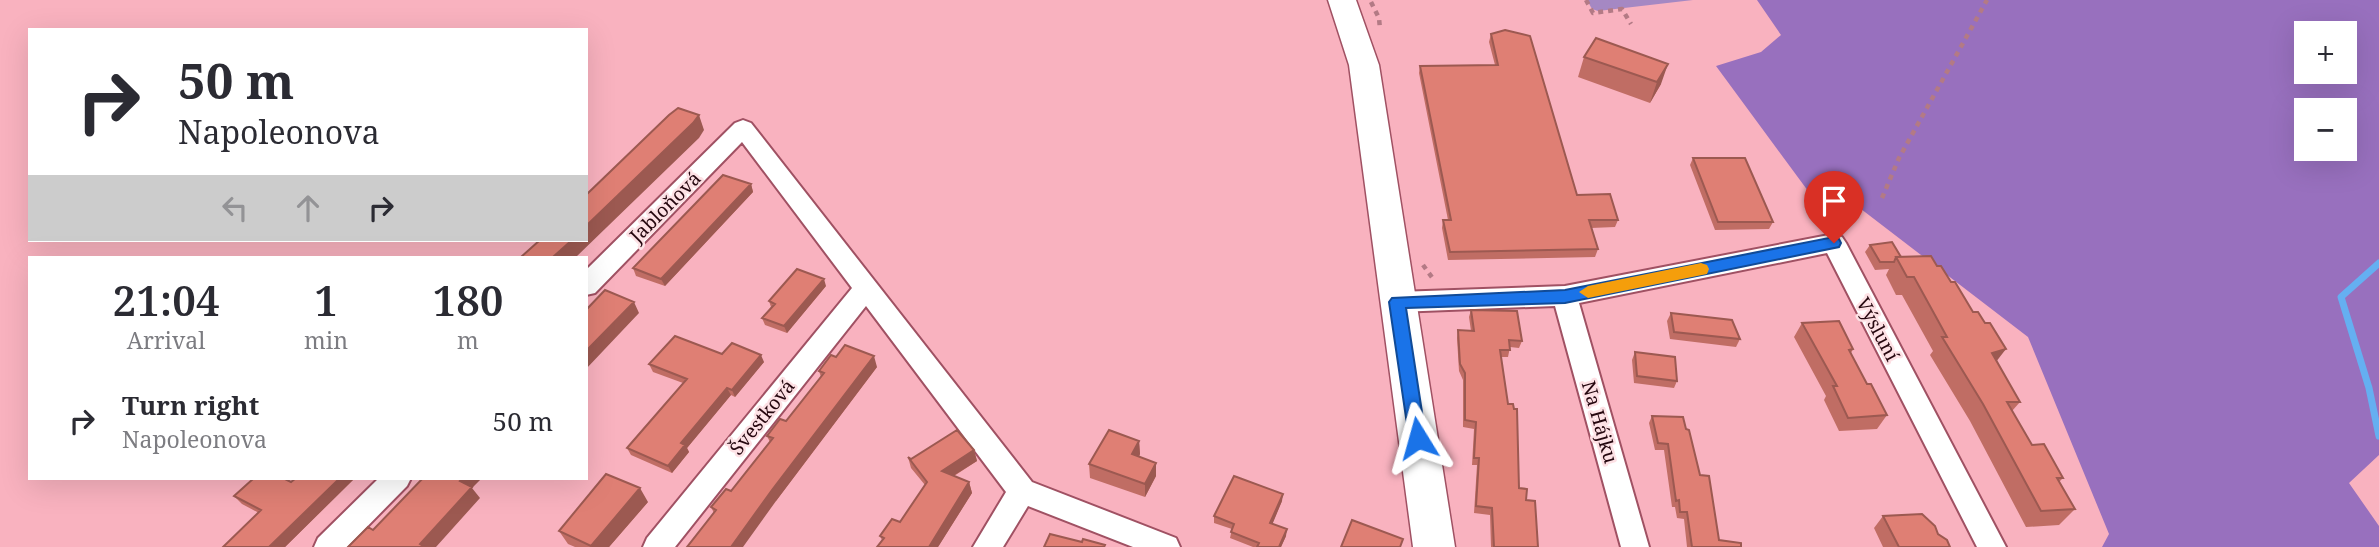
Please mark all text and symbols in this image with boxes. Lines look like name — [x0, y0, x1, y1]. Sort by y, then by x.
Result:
map controls — [2294, 21, 2357, 161]
button: + — [2294, 21, 2357, 84]
text: 50 m — [178, 47, 294, 113]
icon: right — [63, 56, 154, 147]
button: − — [2294, 98, 2357, 161]
text: Napoleonova — [178, 110, 380, 153]
street label: Jabloňová — [623, 166, 706, 249]
pin — [1804, 171, 1864, 243]
icon: arrive — [1815, 182, 1853, 220]
icon: left — [216, 189, 254, 227]
icon: ahead — [289, 189, 327, 227]
icon: right — [362, 189, 400, 227]
text: 21:04 — [113, 271, 220, 328]
text: 1 — [314, 271, 338, 328]
text: 180 — [433, 271, 503, 328]
street label: Výsluní — [1850, 293, 1906, 365]
text: Arrival — [127, 324, 205, 356]
text: min — [304, 324, 348, 356]
text: m — [457, 324, 479, 356]
street label: Švestková — [724, 374, 800, 460]
street label: Na Hájku — [1576, 378, 1624, 466]
text: Turn right — [122, 387, 259, 423]
position arrow — [1381, 401, 1455, 475]
icon: right — [63, 402, 101, 440]
text: 50 m — [493, 403, 553, 439]
text: Napoleonova — [122, 423, 267, 455]

